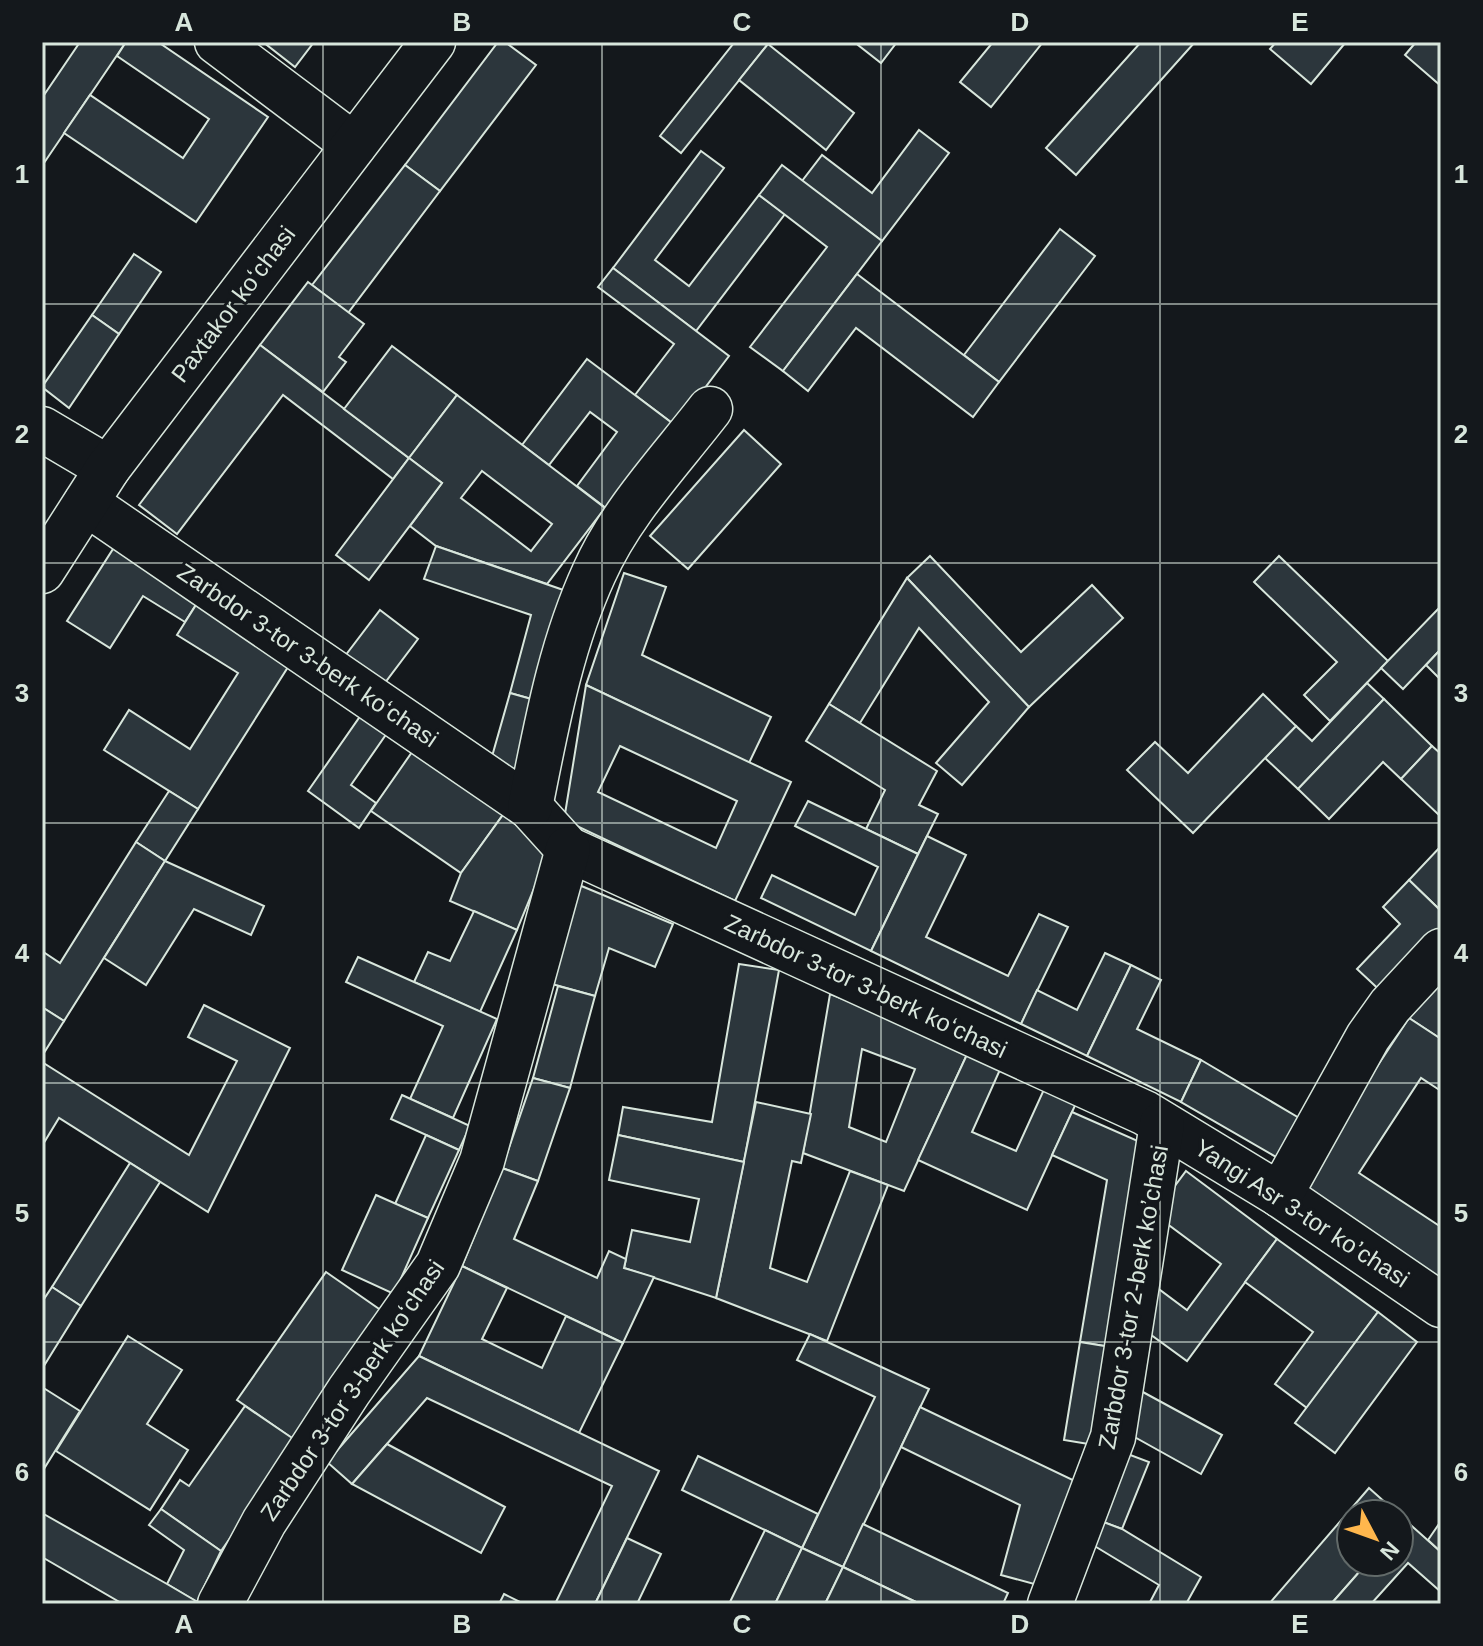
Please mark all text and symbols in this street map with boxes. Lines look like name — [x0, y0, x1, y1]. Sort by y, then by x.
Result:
text: A — [175, 7, 194, 37]
text: B — [453, 7, 471, 37]
text: C — [733, 7, 752, 37]
text: D — [1011, 7, 1029, 37]
text: E — [1291, 7, 1309, 37]
text: 1 — [15, 159, 29, 189]
text: 1 — [1454, 159, 1468, 189]
street label: Paxtakor koʻchasi — [166, 221, 300, 387]
text: 2 — [15, 419, 29, 449]
text: 2 — [1454, 419, 1468, 449]
street label: Zarbdor 3-tor 3-berk koʻchasi — [173, 558, 443, 752]
text: 3 — [15, 678, 29, 708]
text: 3 — [1454, 678, 1468, 708]
street label: Zarbdor 3-tor 3-berk koʻchasi — [721, 909, 1011, 1063]
text: 4 — [15, 938, 30, 968]
text: 4 — [1454, 938, 1469, 968]
street label: Yangi Asr 3-tor koʼchasi — [1190, 1134, 1414, 1292]
street label: Zarbdor 3-tor 2-berk koʼchasi — [1093, 1143, 1173, 1451]
text: 5 — [15, 1198, 29, 1228]
text: 5 — [1454, 1198, 1468, 1228]
street label: Zarbdor 3-tor 3-berk koʻchasi — [255, 1255, 449, 1525]
text: 6 — [15, 1457, 29, 1487]
text: 6 — [1454, 1457, 1468, 1487]
north arrow — [1335, 1498, 1415, 1578]
text: N — [1375, 1537, 1404, 1565]
text: A — [175, 1609, 194, 1639]
text: B — [453, 1609, 471, 1639]
text: C — [733, 1609, 752, 1639]
text: D — [1011, 1609, 1029, 1639]
text: E — [1291, 1609, 1309, 1639]

